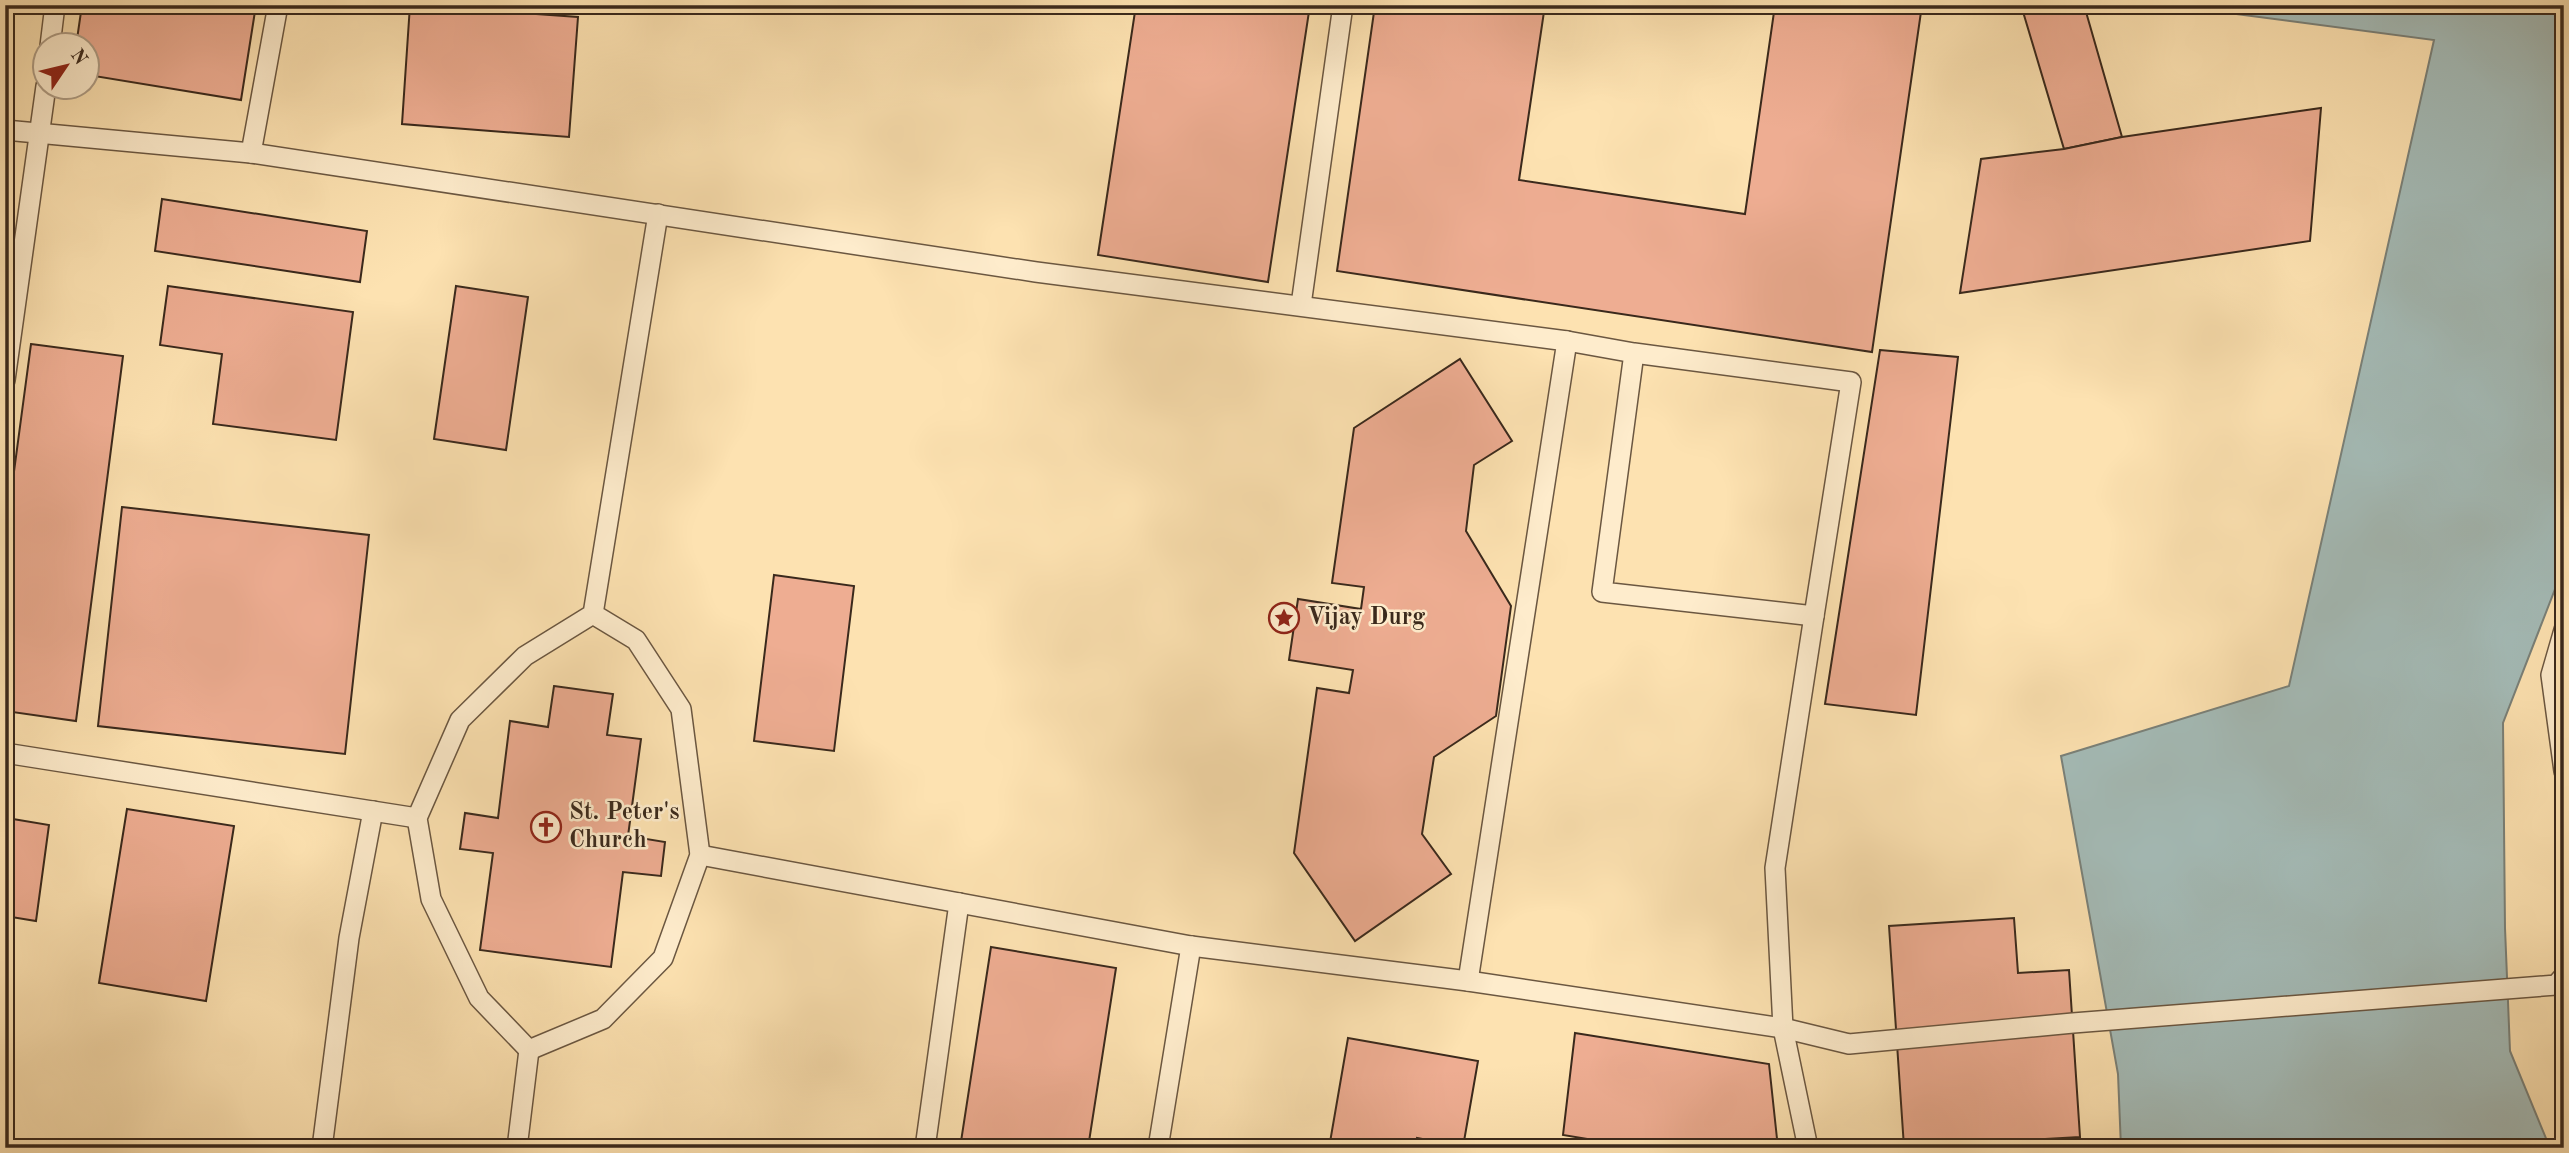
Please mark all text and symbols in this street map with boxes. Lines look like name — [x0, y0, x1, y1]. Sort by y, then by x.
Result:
north arrow — [32, 32, 102, 102]
text: N — [66, 46, 90, 69]
place icon: Vijay Durg — [1267, 601, 1301, 635]
place label: Vijay Durg — [1307, 606, 1426, 630]
place label: St. Peter's Church — [569, 801, 680, 853]
church icon: St. Peter's Church — [529, 810, 563, 844]

